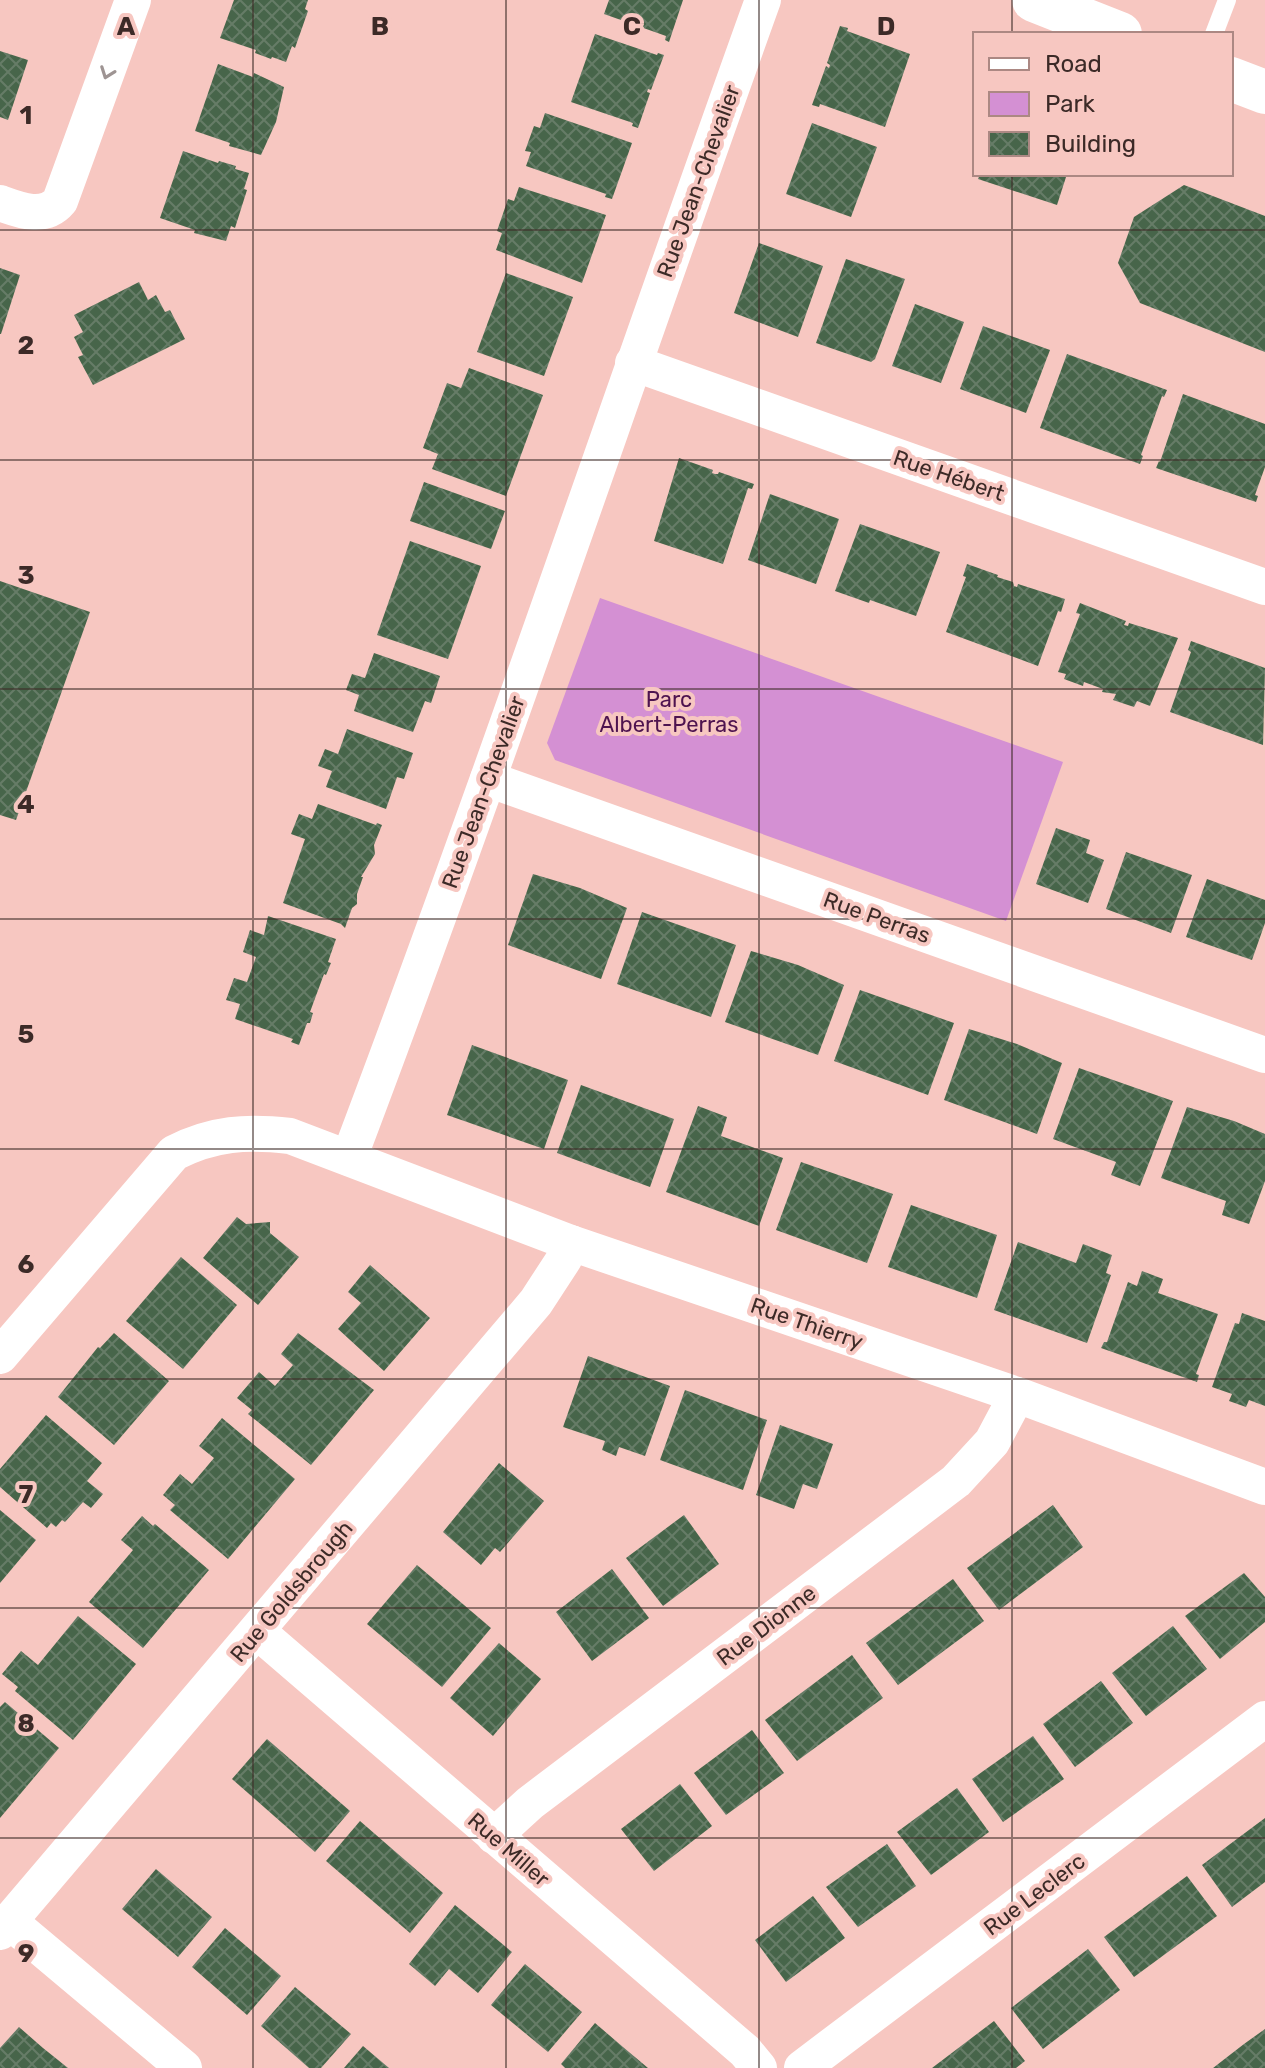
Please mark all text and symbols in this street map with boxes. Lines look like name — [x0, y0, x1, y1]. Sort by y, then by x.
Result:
text: A — [117, 11, 136, 42]
text: B — [371, 11, 389, 42]
text: C — [623, 11, 641, 42]
text: D — [877, 11, 895, 42]
legend — [973, 32, 1233, 176]
text: Road — [1045, 50, 1102, 78]
one-way arrow — [100, 66, 117, 80]
street label: Rue Jean-Chevalier — [651, 81, 746, 281]
text: Park — [1045, 90, 1096, 118]
text: 1 — [20, 100, 32, 131]
text: Building — [1045, 130, 1136, 158]
text: 2 — [18, 330, 34, 361]
street label: Rue Hébert — [890, 444, 1008, 507]
text: 3 — [17, 560, 35, 591]
park label: Parc Albert-Perras — [600, 686, 738, 738]
street label: Rue Jean-Chevalier — [436, 692, 531, 892]
text: 4 — [17, 789, 35, 820]
street label: Rue Perras — [820, 886, 934, 949]
text: 5 — [18, 1019, 34, 1050]
text: 6 — [18, 1249, 35, 1280]
street label: Rue Thierry — [747, 1292, 867, 1355]
text: 7 — [19, 1479, 34, 1510]
street label: Rue Goldsbrough — [224, 1515, 358, 1668]
street label: Rue Dionne — [711, 1579, 821, 1672]
text: 8 — [17, 1708, 35, 1739]
street label: Rue Miller — [462, 1807, 556, 1893]
street label: Rue Leclerc — [978, 1848, 1090, 1941]
text: 9 — [18, 1938, 34, 1969]

